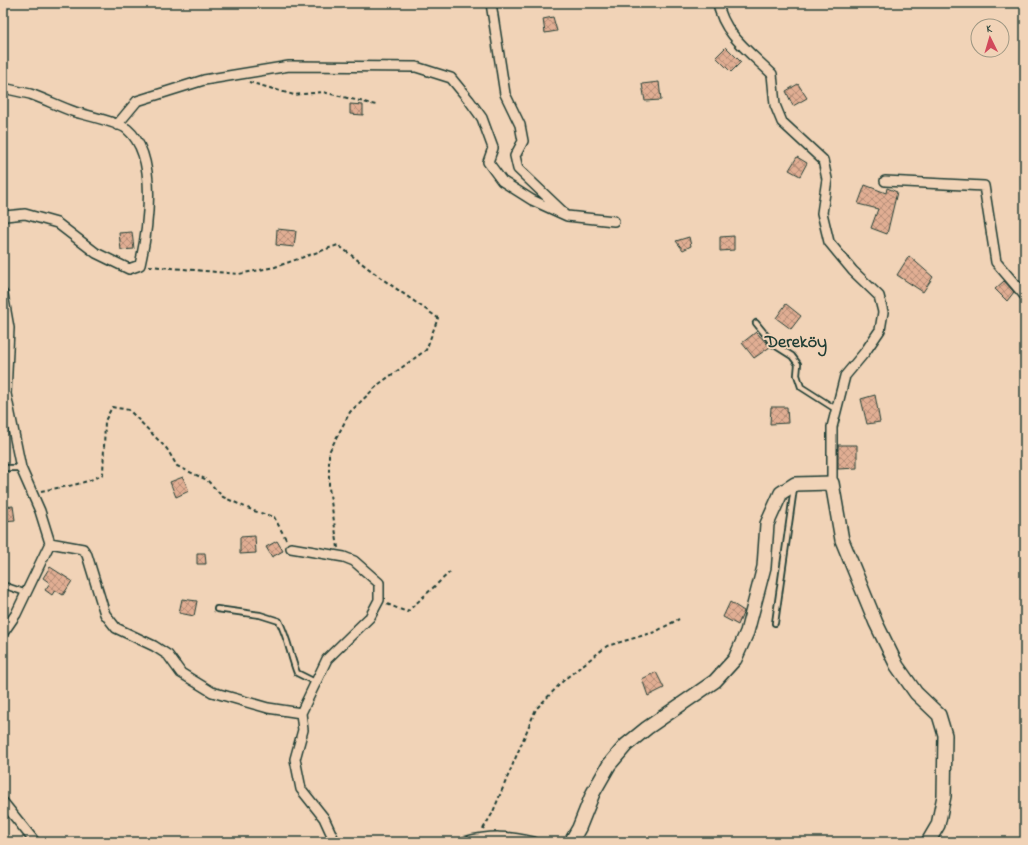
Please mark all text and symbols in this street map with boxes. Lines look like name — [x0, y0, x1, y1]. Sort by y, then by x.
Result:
north arrow — [970, 18, 1010, 58]
text: K — [986, 21, 993, 37]
district label: Dereköy — [764, 330, 827, 357]

